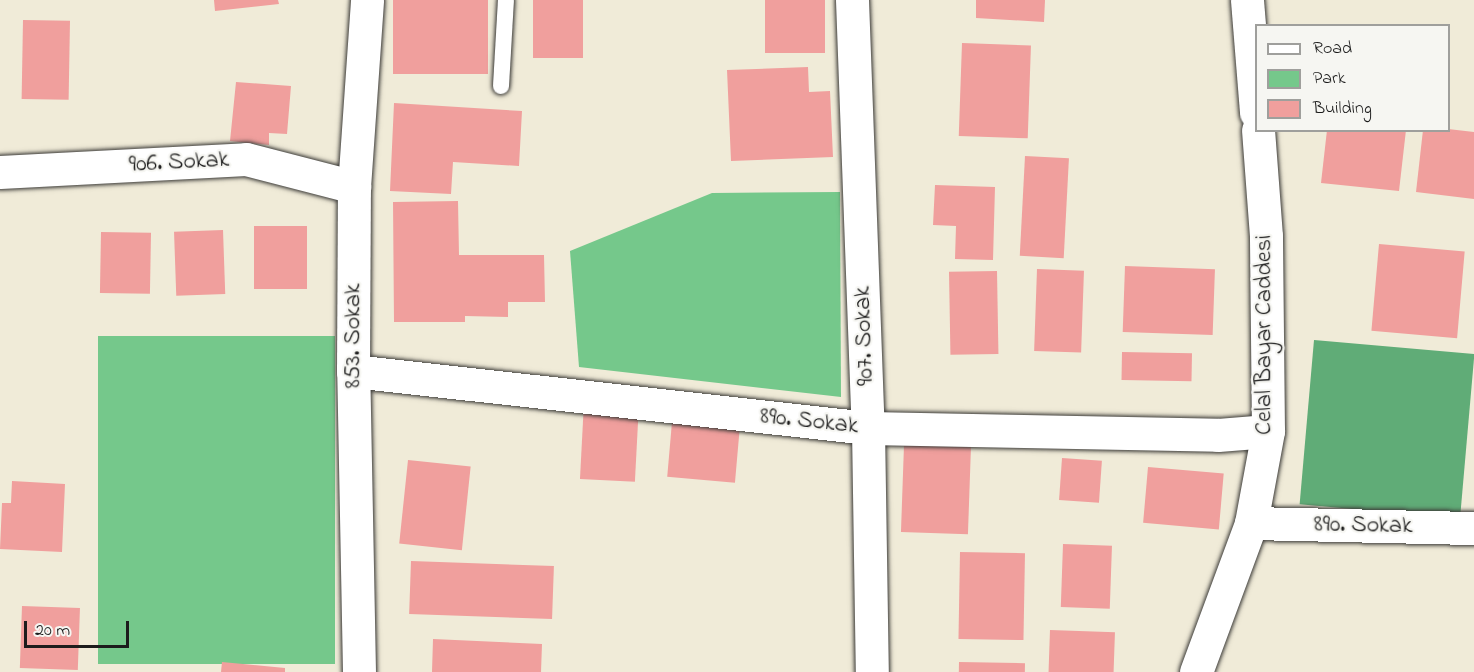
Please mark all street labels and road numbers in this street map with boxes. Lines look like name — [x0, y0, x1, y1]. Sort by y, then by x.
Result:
street label: 906. Sokak — [128, 146, 230, 180]
street label: Celal Bayar Caddesi — [1251, 235, 1279, 435]
street label: 853. Sokak — [340, 284, 368, 388]
street label: 907. Sokak — [849, 286, 881, 386]
street label: 890. Sokak — [758, 403, 860, 441]
street label: 890. Sokak — [1313, 511, 1413, 541]

